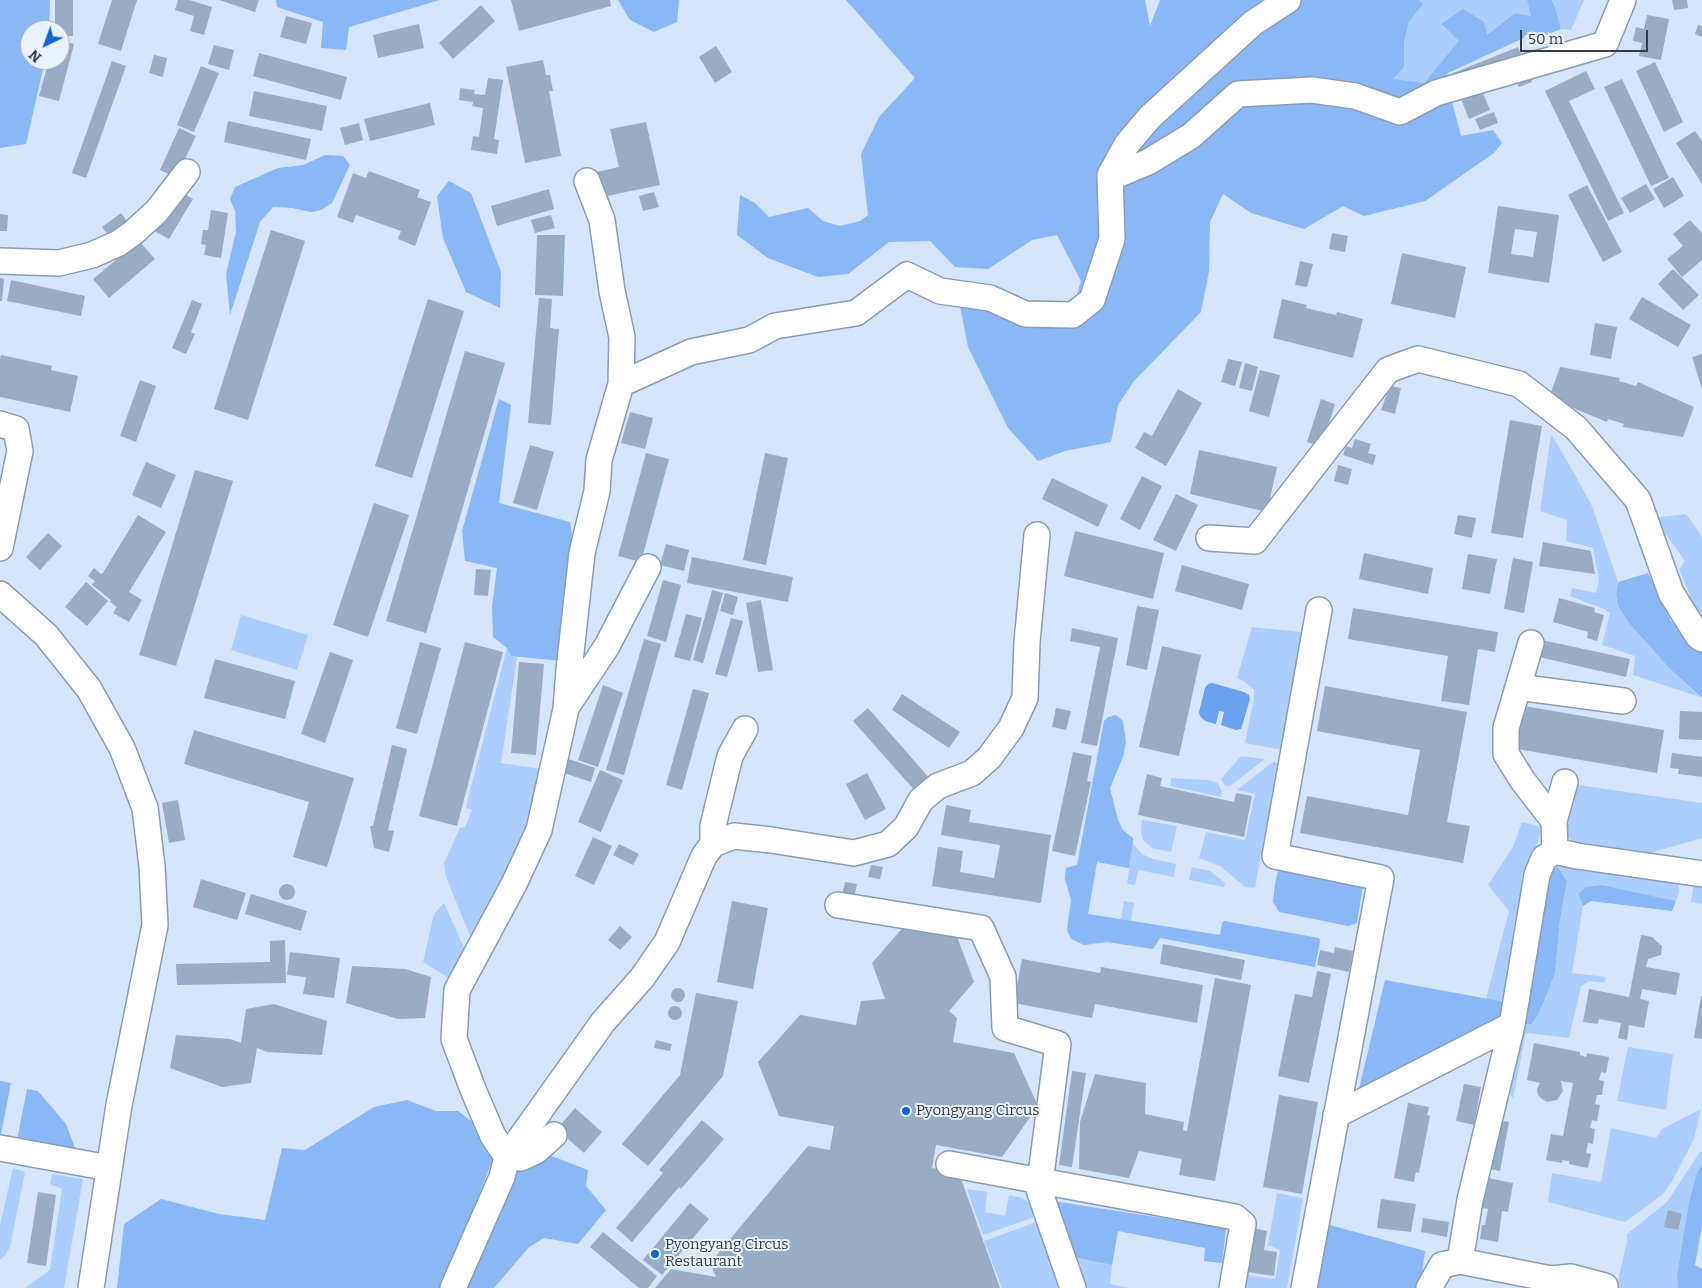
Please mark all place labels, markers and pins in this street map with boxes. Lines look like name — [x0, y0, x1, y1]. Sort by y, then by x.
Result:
place label: Pyongyang Circus — [916, 1102, 1039, 1120]
marker: Pyongyang Circus — [900, 1105, 912, 1117]
place label: Pyongyang Circus Restaurant — [665, 1236, 788, 1271]
marker: Pyongyang Circus Restaurant — [649, 1248, 661, 1260]

